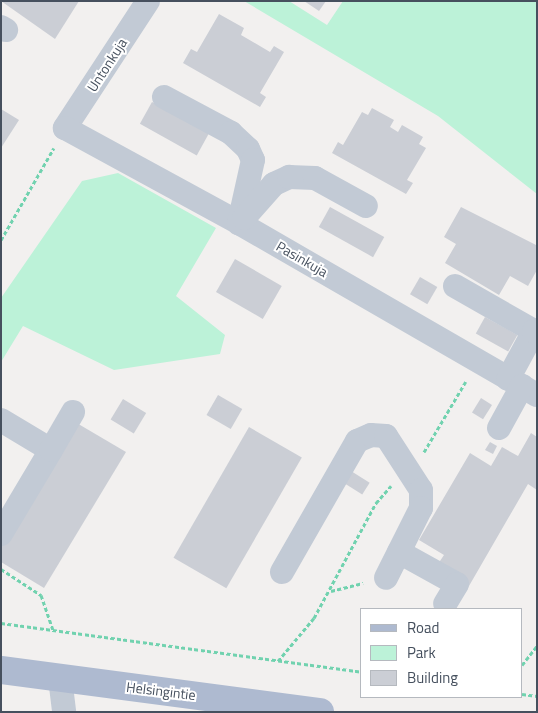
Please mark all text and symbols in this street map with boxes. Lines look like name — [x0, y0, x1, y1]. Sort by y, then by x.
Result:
street label: Untonkuja — [83, 35, 131, 95]
street label: Pasinkuja — [273, 238, 331, 280]
legend — [360, 608, 523, 698]
text: Road — [407, 616, 439, 639]
text: Park — [407, 641, 436, 664]
text: Building — [407, 666, 458, 689]
street label: Helsingintie — [125, 678, 197, 704]

